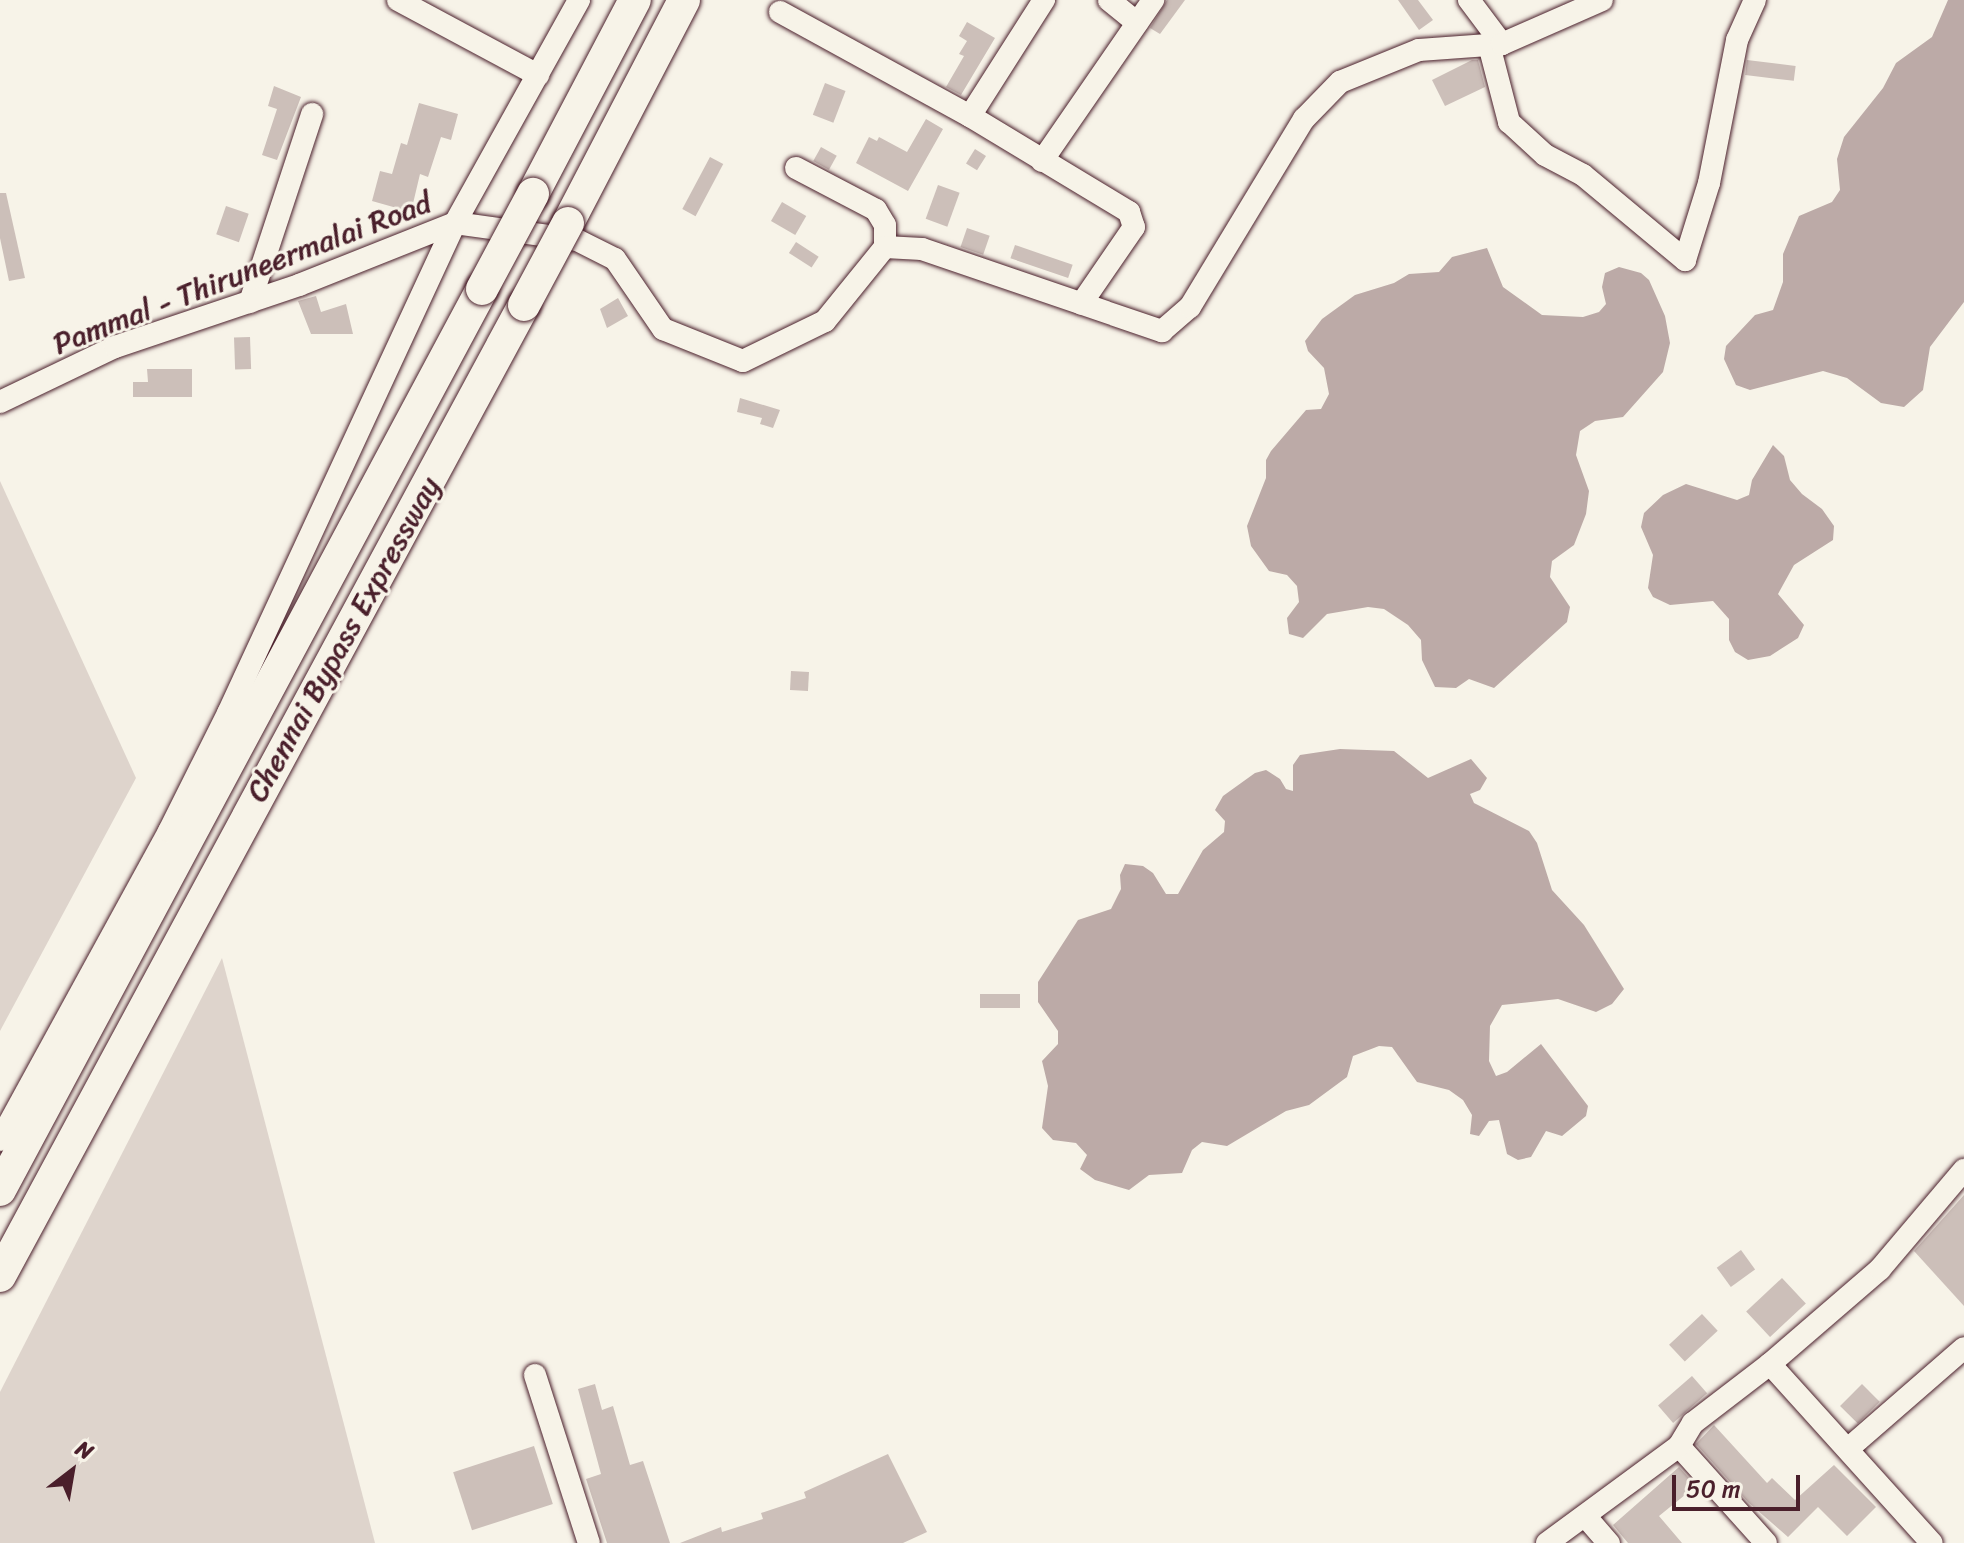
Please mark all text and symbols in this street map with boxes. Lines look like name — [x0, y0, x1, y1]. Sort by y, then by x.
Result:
street label: Pammal - Thiruneermalai Road — [48, 184, 436, 362]
street label: Chennai Bypass Expressway — [238, 470, 448, 808]
text: N — [68, 1429, 101, 1471]
north arrow — [32, 1431, 112, 1511]
scale bar — [1676, 1459, 1804, 1509]
text: 50 m — [1686, 1468, 1741, 1510]

